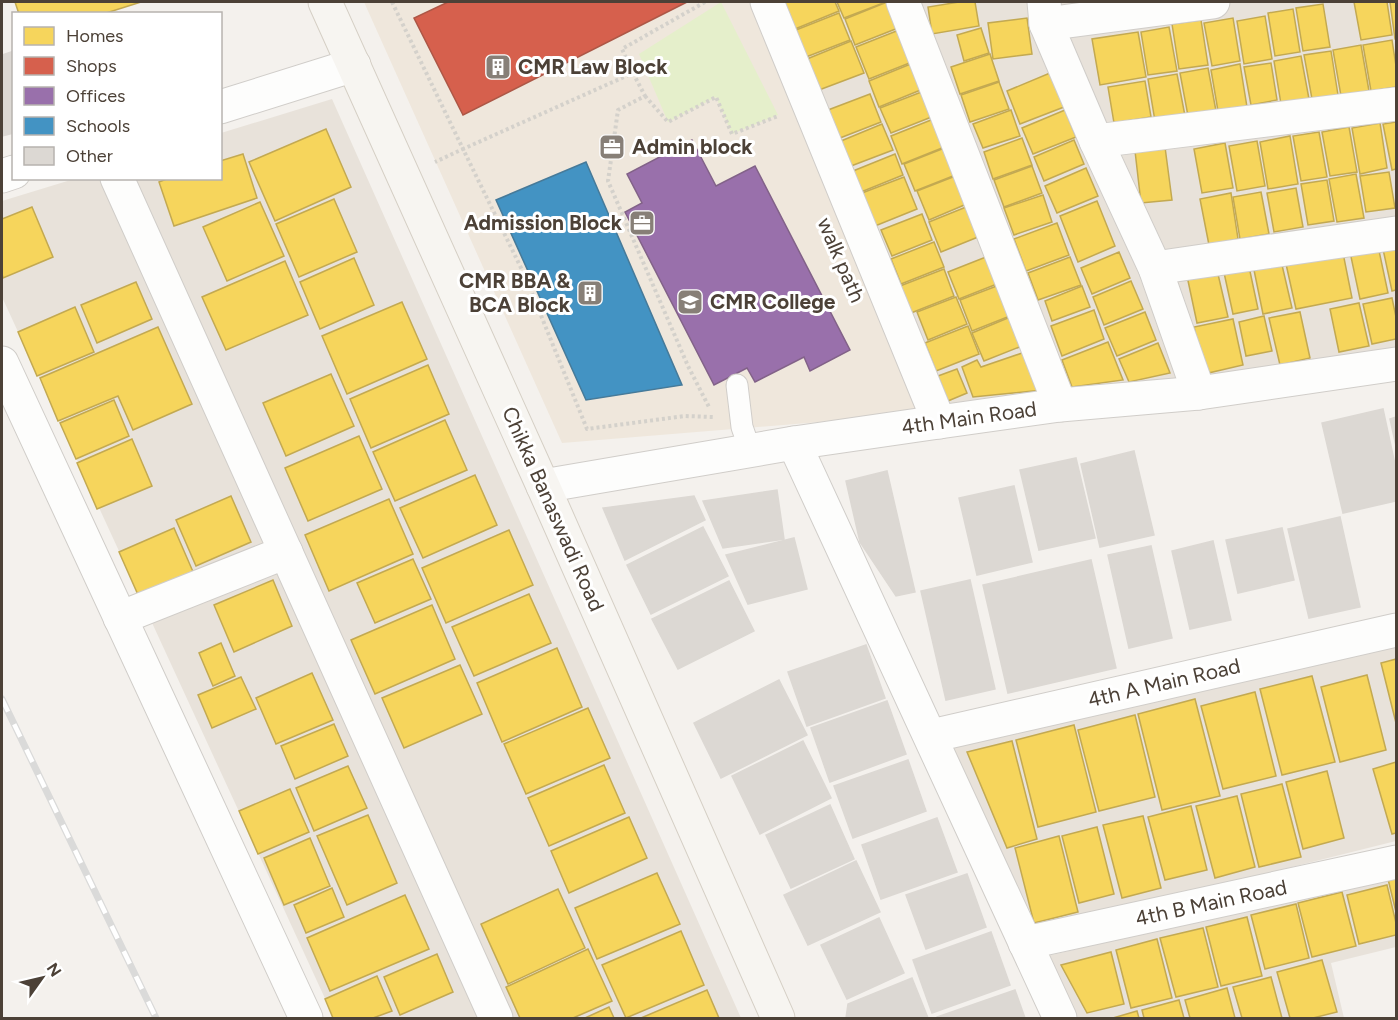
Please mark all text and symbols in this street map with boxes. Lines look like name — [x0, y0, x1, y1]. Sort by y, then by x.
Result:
legend — [12, 12, 222, 180]
text: Homes — [66, 25, 124, 47]
building icon: CMR Law Block — [483, 52, 513, 82]
place label: CMR Law Block — [518, 54, 668, 79]
text: Shops — [66, 55, 117, 77]
text: Offices — [66, 85, 125, 107]
text: Schools — [66, 115, 130, 137]
office icon: Admin block — [597, 132, 627, 162]
place label: Admin block — [632, 134, 753, 159]
text: Other — [66, 145, 113, 167]
office icon: Admission Block — [627, 208, 657, 238]
place label: Admission Block — [464, 210, 623, 235]
street label: walk path — [812, 214, 870, 306]
place label: CMR BBA & BCA Block — [459, 268, 571, 317]
building icon: CMR BBA & BCA Block — [575, 278, 605, 308]
school or university icon: CMR College — [675, 287, 705, 317]
place label: CMR College — [710, 289, 836, 314]
street label: 4th Main Road — [900, 396, 1038, 439]
street label: Chikka Banaswadi Road — [497, 403, 610, 615]
street label: 4th A Main Road — [1085, 653, 1243, 712]
street label: 4th B Main Road — [1133, 874, 1289, 931]
north arrow — [12, 948, 72, 1008]
text: N — [43, 959, 65, 980]

